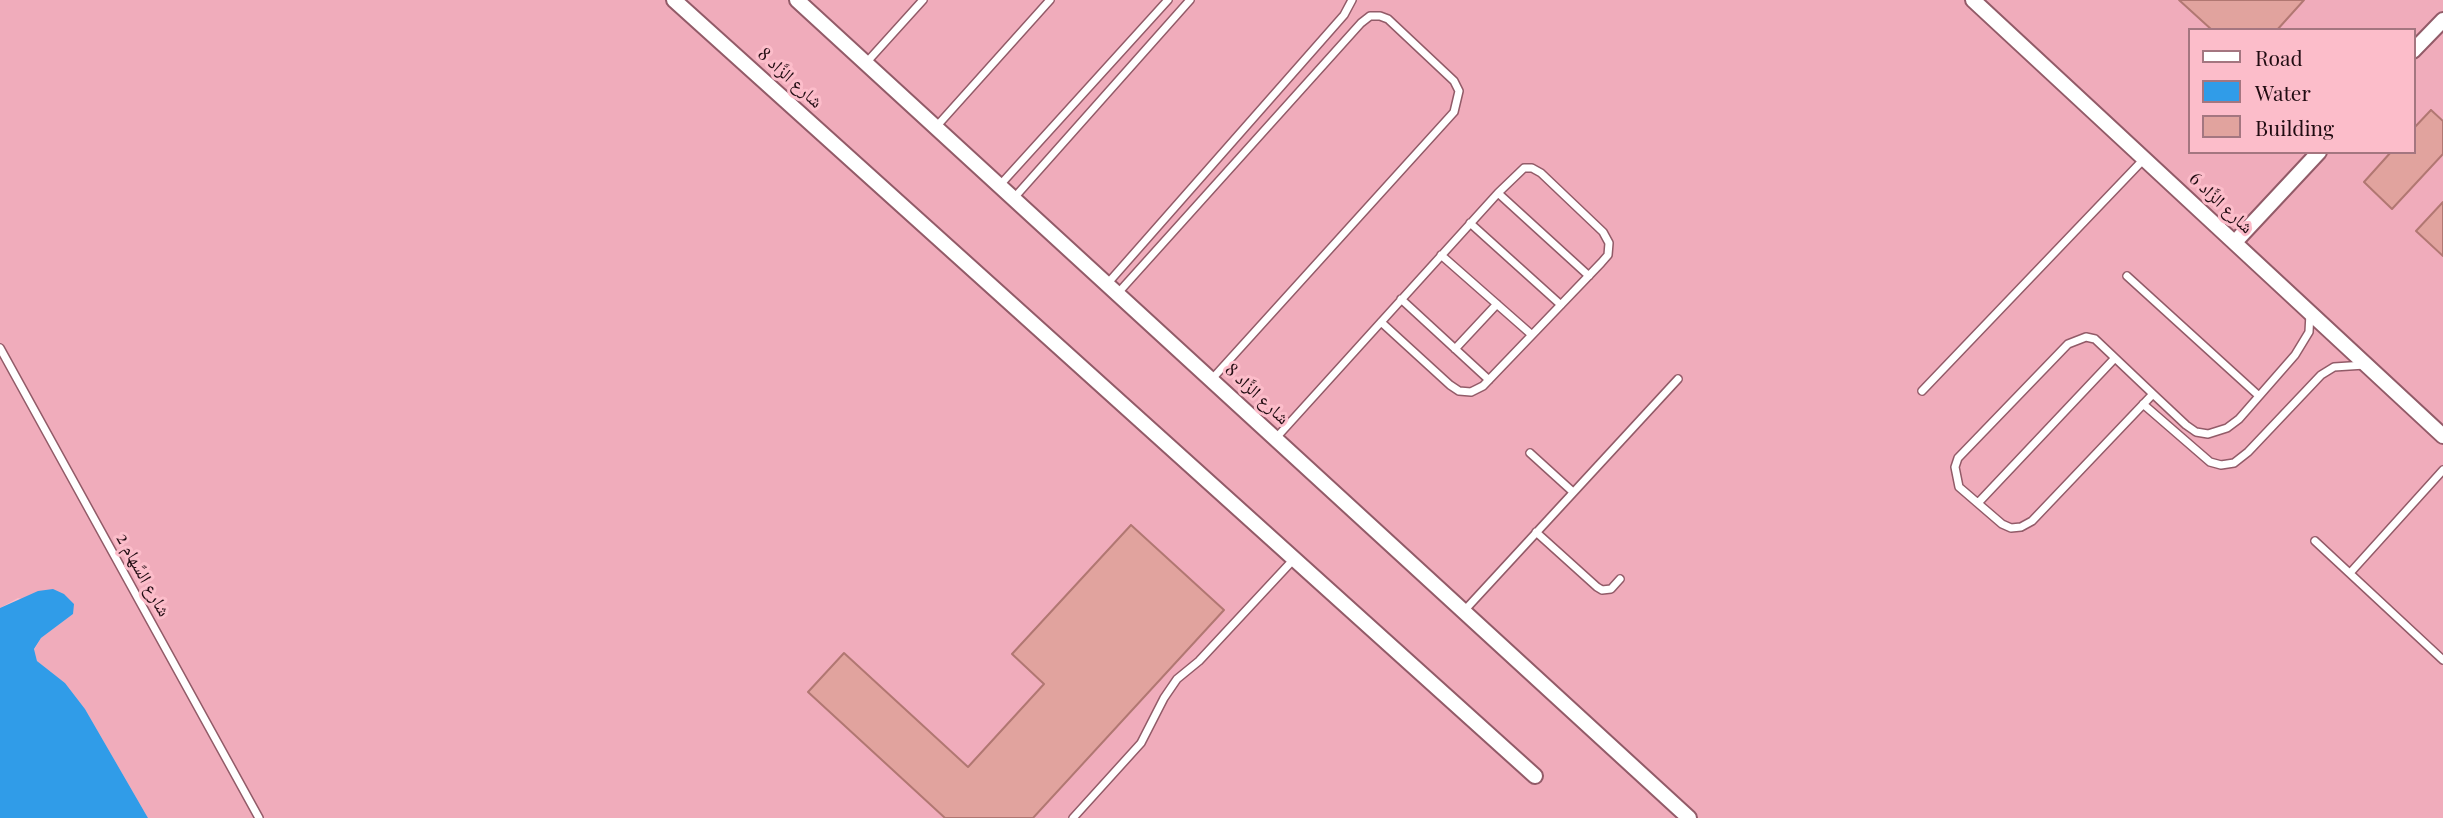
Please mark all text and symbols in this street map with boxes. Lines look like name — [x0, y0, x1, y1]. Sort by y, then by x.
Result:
legend — [2188, 28, 2415, 154]
street label: شارع الزَّاد 8 — [753, 43, 827, 113]
text: Road — [2255, 43, 2303, 71]
text: Water — [2255, 78, 2311, 106]
text: Building — [2255, 113, 2334, 141]
street label: شارع الزَّاد 6 — [2185, 168, 2257, 238]
street label: شارع الزَّاد 8 — [1221, 359, 1293, 429]
street label: شارع السِّهام 2 — [111, 530, 175, 620]

